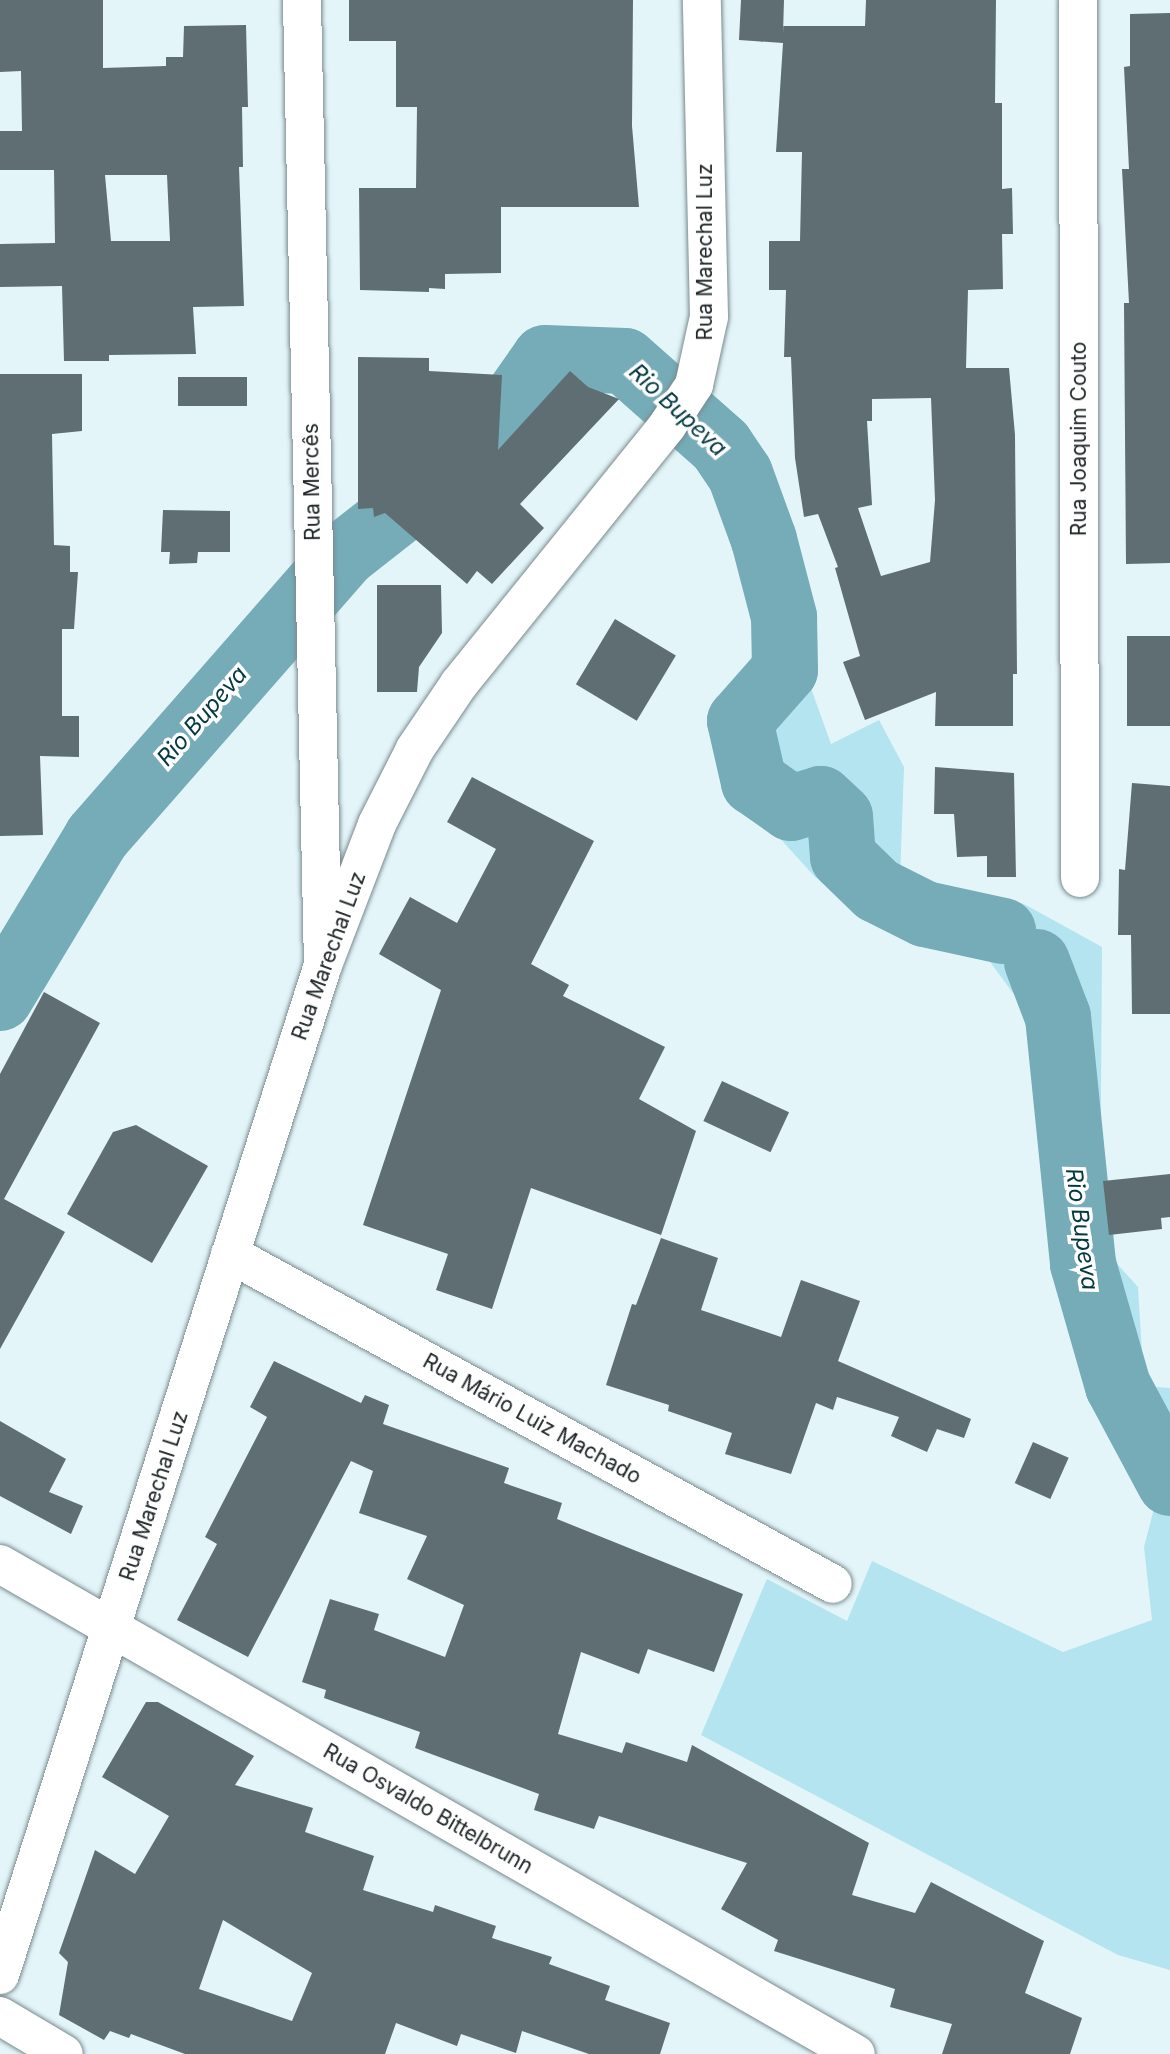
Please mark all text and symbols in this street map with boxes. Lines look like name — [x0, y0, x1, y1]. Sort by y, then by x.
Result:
street label: Rua Marechal Luz — [692, 163, 718, 341]
street label: Rua Joaquim Couto — [1066, 342, 1092, 536]
water label: Rio Bupeva — [624, 358, 732, 462]
street label: Rua Mercês — [298, 423, 326, 541]
water label: Rio Bupeva — [151, 661, 253, 771]
street label: Rua Marechal Luz — [287, 868, 371, 1044]
water label: Rio Bupeva — [1060, 1166, 1104, 1292]
street label: Rua Mário Luiz Machado — [419, 1348, 645, 1490]
street label: Rua Marechal Luz — [115, 1408, 193, 1584]
street label: Rua Osvaldo Bittelbrunn — [319, 1739, 537, 1879]

